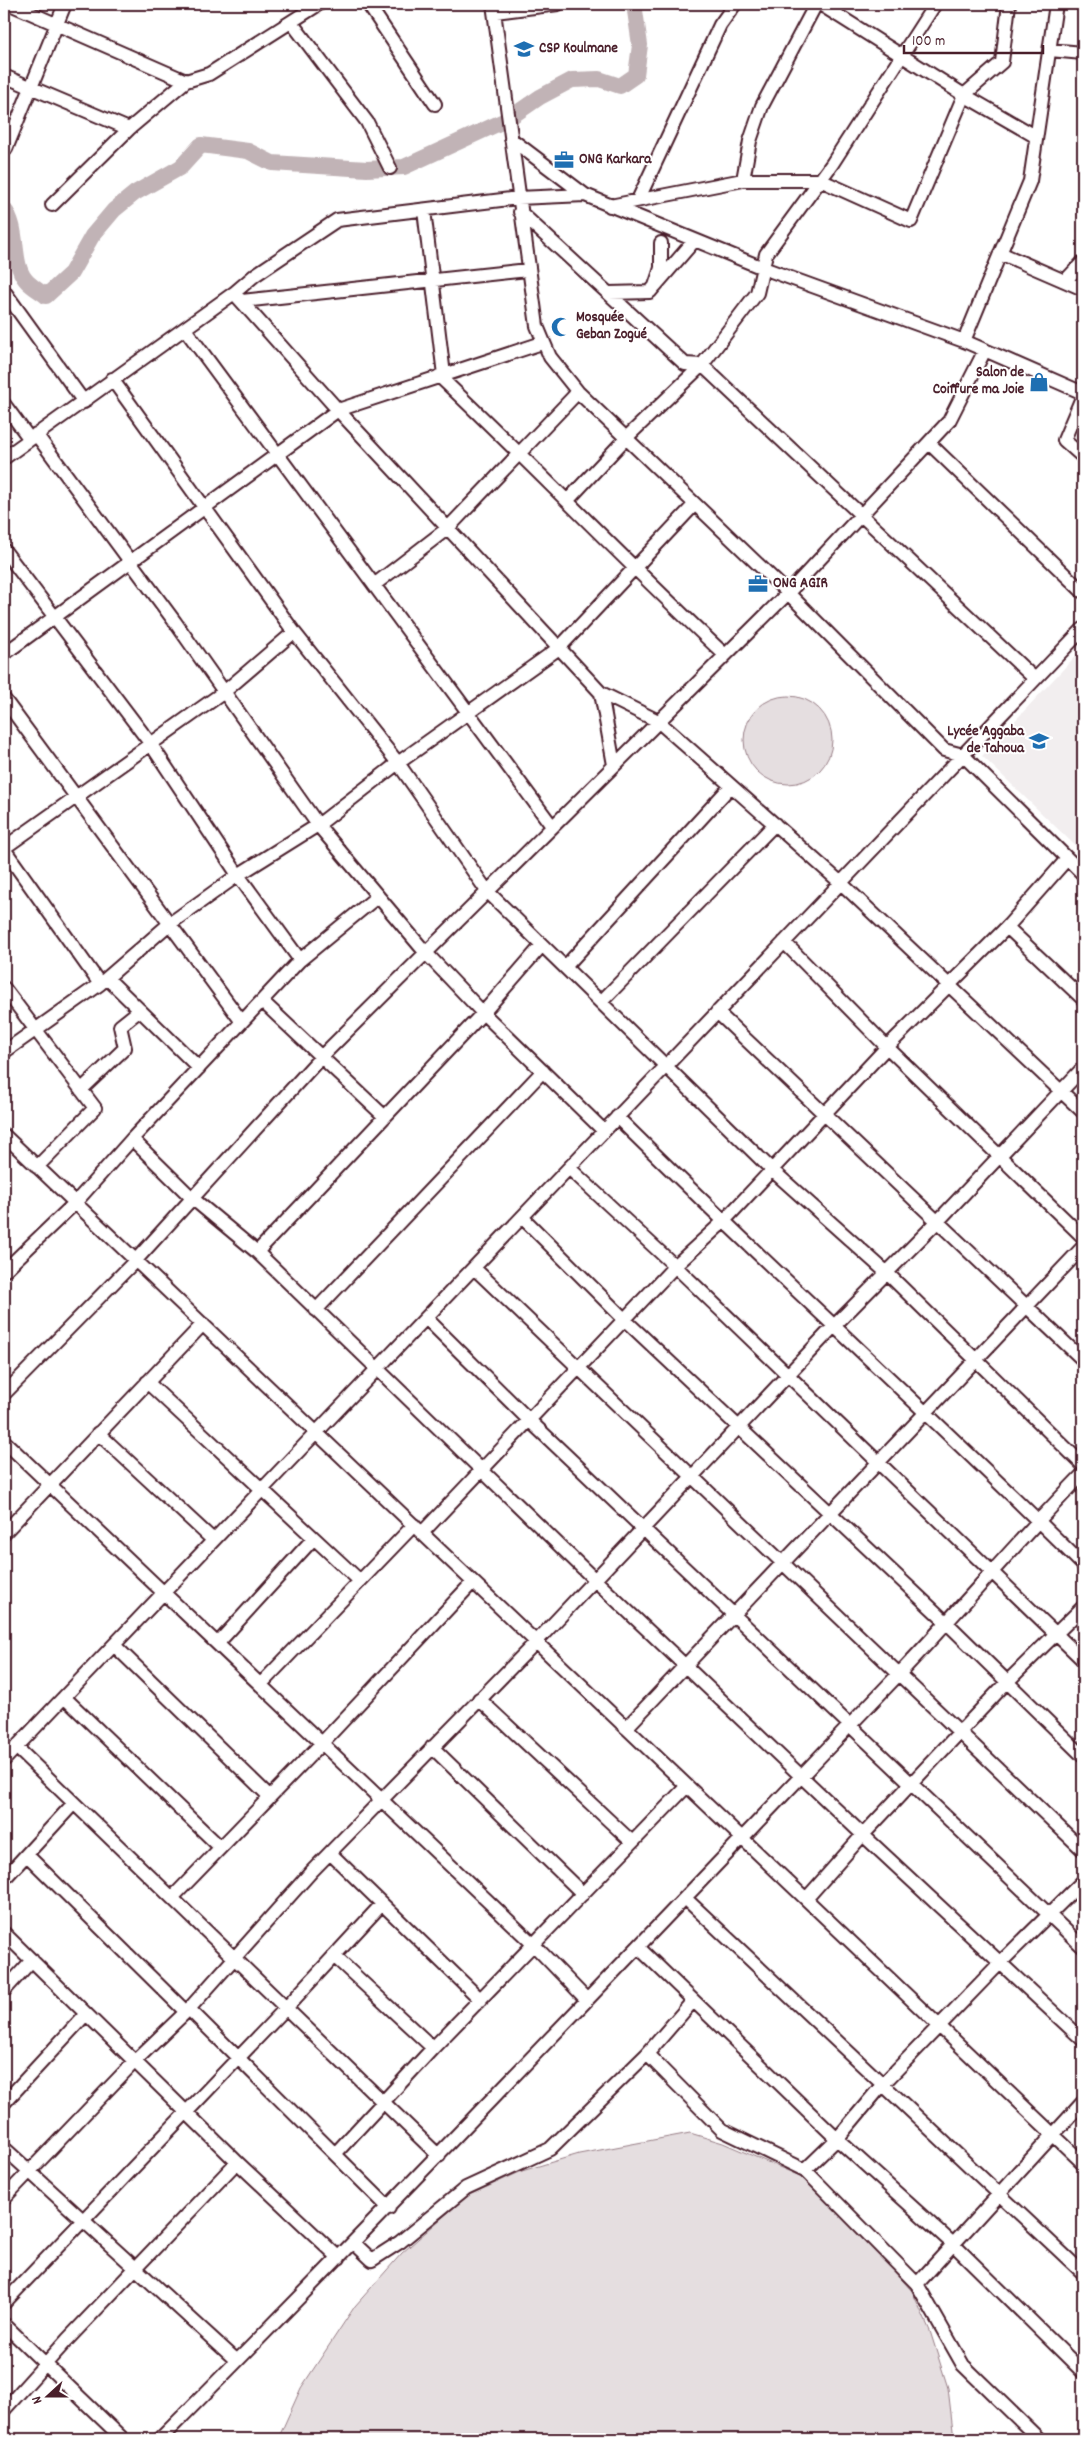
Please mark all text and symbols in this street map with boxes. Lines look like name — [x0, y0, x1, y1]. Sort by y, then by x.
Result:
scale bar — [904, 22, 1043, 54]
text: 100 m — [912, 31, 945, 53]
school or university icon: CSP Koulmane — [513, 38, 535, 60]
place label: CSP Koulmane — [539, 38, 618, 60]
office icon: ONG Karkara — [553, 149, 575, 171]
place label: ONG Karkara — [579, 149, 652, 171]
place label: Mosquée Geban Zogué — [576, 307, 647, 346]
mosque icon: Mosquée Geban Zogué — [550, 316, 572, 338]
place label: Salon de Coiffure ma Joie — [933, 362, 1024, 401]
shop icon: Salon de Coiffure ma Joie — [1028, 371, 1050, 393]
office icon: ONG AGIR — [747, 573, 769, 595]
place label: ONG AGIR — [773, 573, 828, 595]
place label: Lycée Aggaba de Tahoua — [947, 721, 1025, 760]
school or university icon: Lycée Aggaba de Tahoua — [1028, 730, 1050, 752]
north arrow — [22, 2370, 72, 2420]
text: N — [27, 2393, 48, 2407]

